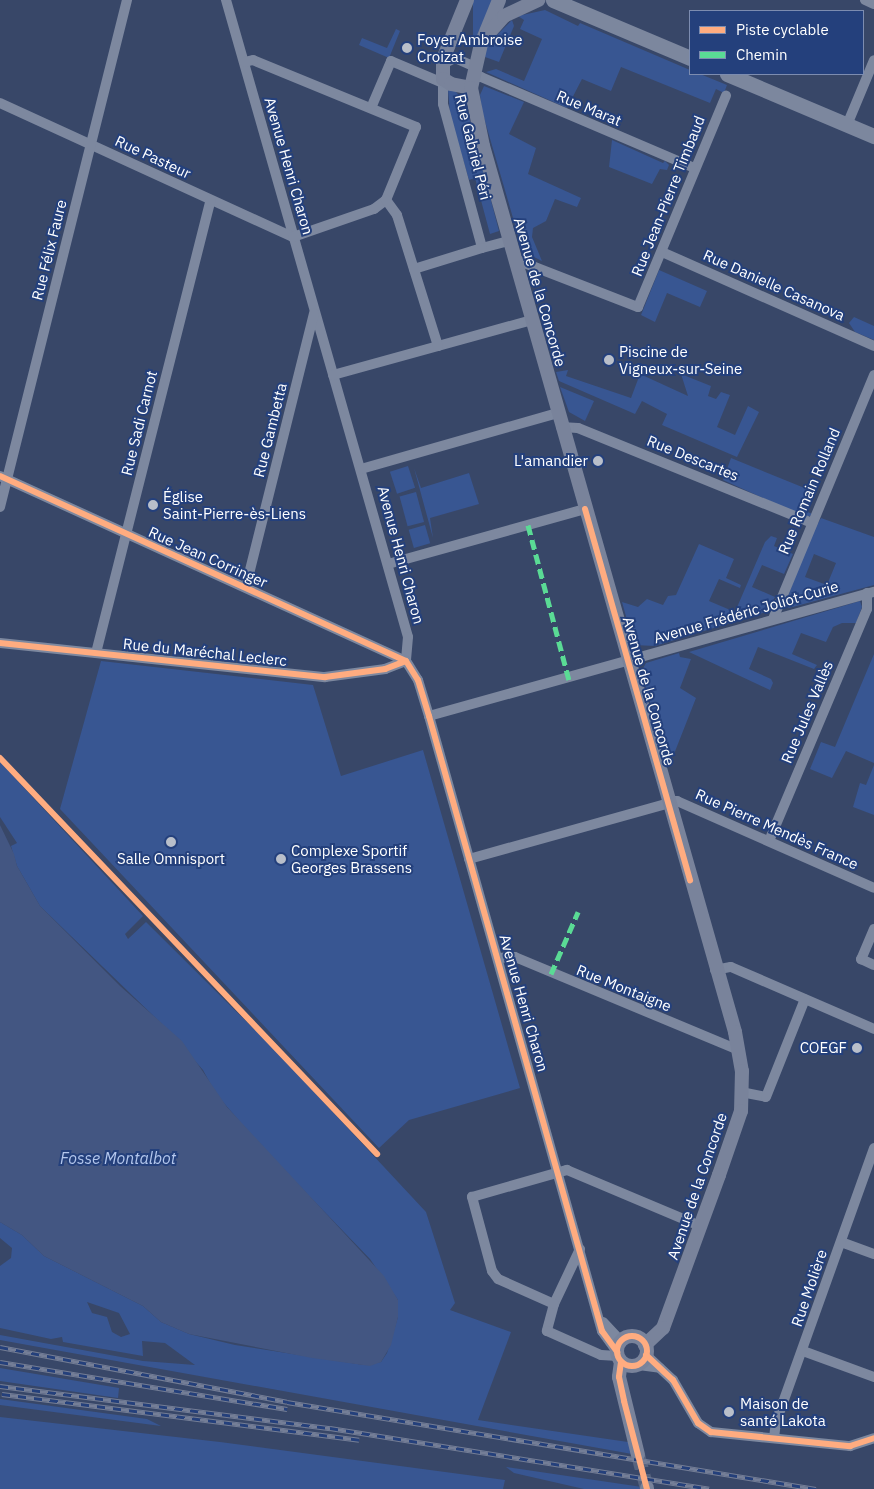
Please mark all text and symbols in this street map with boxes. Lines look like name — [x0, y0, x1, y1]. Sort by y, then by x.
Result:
legend — [689, 10, 864, 75]
text: Piste cyclable — [736, 20, 829, 39]
place label: Foyer Ambroise Croizat — [417, 30, 523, 65]
marker: Foyer Ambroise Croizat — [401, 42, 413, 54]
text: Chemin — [736, 45, 787, 64]
street label: Rue Marat — [554, 86, 624, 130]
street label: Rue Gabriel Péri — [451, 92, 495, 202]
street label: Avenue Henri Charon — [261, 95, 317, 237]
street label: Rue Jean-Pierre Timbaud — [628, 113, 708, 279]
street label: Rue Pasteur — [112, 132, 194, 182]
street label: Rue Félix Faure — [28, 198, 70, 302]
street label: Avenue de la Concorde — [510, 215, 570, 369]
street label: Rue Danielle Casanova — [700, 246, 848, 324]
place label: Piscine de Vigneux-sur-Seine — [619, 342, 742, 377]
marker: Piscine de Vigneux-sur-Seine — [603, 354, 615, 366]
street label: Rue Sadi Carnot — [117, 369, 161, 477]
street label: Rue Gambetta — [250, 381, 290, 479]
street label: Rue Romain Rolland — [774, 425, 844, 557]
street label: Rue Descartes — [644, 431, 742, 485]
place label: L'amandier — [514, 452, 588, 470]
marker: L'amandier — [592, 455, 604, 467]
street label: Avenue Henri Charon — [374, 484, 428, 626]
place label: Église Saint-Pierre-ès-Liens — [163, 487, 306, 522]
marker: Église Saint-Pierre-ès-Liens — [147, 499, 159, 511]
street label: Rue Jean Corringer — [146, 523, 270, 591]
street label: Avenue Frédéric Joliot-Curie — [652, 577, 840, 647]
street label: Avenue de la Concorde — [619, 614, 679, 768]
street label: Rue du Maréchal Leclerc — [122, 634, 288, 670]
street label: Rue Jules Vallès — [777, 658, 837, 766]
street label: Rue Pierre Mendès France — [693, 785, 861, 873]
marker: Salle Omnisport — [165, 836, 177, 848]
place label: Complexe Sportif Georges Brassens — [291, 841, 412, 876]
place label: Salle Omnisport — [117, 850, 225, 868]
marker: Complexe Sportif Georges Brassens — [275, 853, 287, 865]
street label: Avenue Henri Charon — [496, 932, 552, 1074]
street label: Rue Montaigne — [574, 961, 674, 1015]
place label: COEGF — [800, 1039, 847, 1057]
marker: COEGF — [851, 1042, 863, 1054]
street label: Avenue de la Concorde — [663, 1110, 731, 1262]
water label: Fosse Montalbot — [60, 1148, 176, 1168]
street label: Rue Molière — [787, 1247, 831, 1329]
place label: Maison de santé Lakota — [740, 1394, 826, 1429]
marker: Maison de santé Lakota — [722, 1405, 736, 1419]

